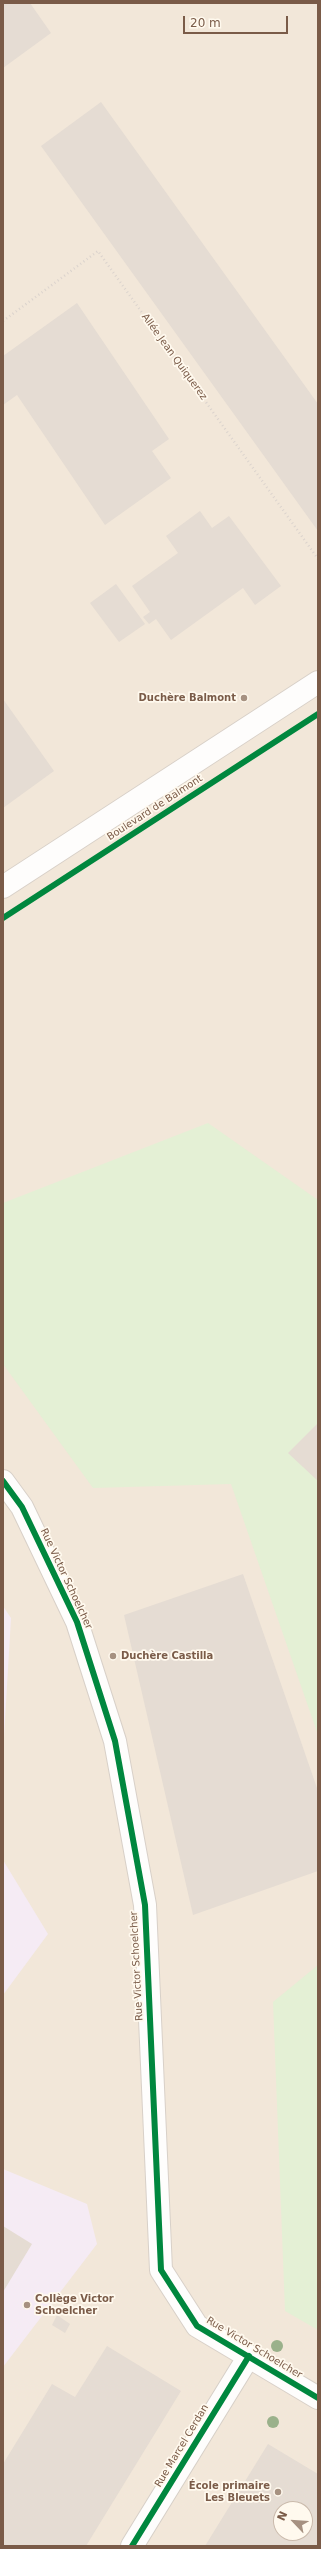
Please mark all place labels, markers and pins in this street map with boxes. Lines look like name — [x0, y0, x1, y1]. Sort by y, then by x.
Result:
place label: Duchère Balmont — [139, 692, 236, 704]
marker: Duchère Balmont — [239, 693, 249, 703]
place label: Duchère Castilla — [121, 1650, 213, 1662]
marker: Duchère Castilla — [108, 1651, 118, 1661]
place label: Collège Victor Schoelcher — [35, 2293, 114, 2316]
marker: Collège Victor Schoelcher — [22, 2300, 32, 2310]
place label: École primaire Les Bleuets — [189, 2480, 270, 2504]
marker: École primaire Les Bleuets — [273, 2487, 283, 2497]

